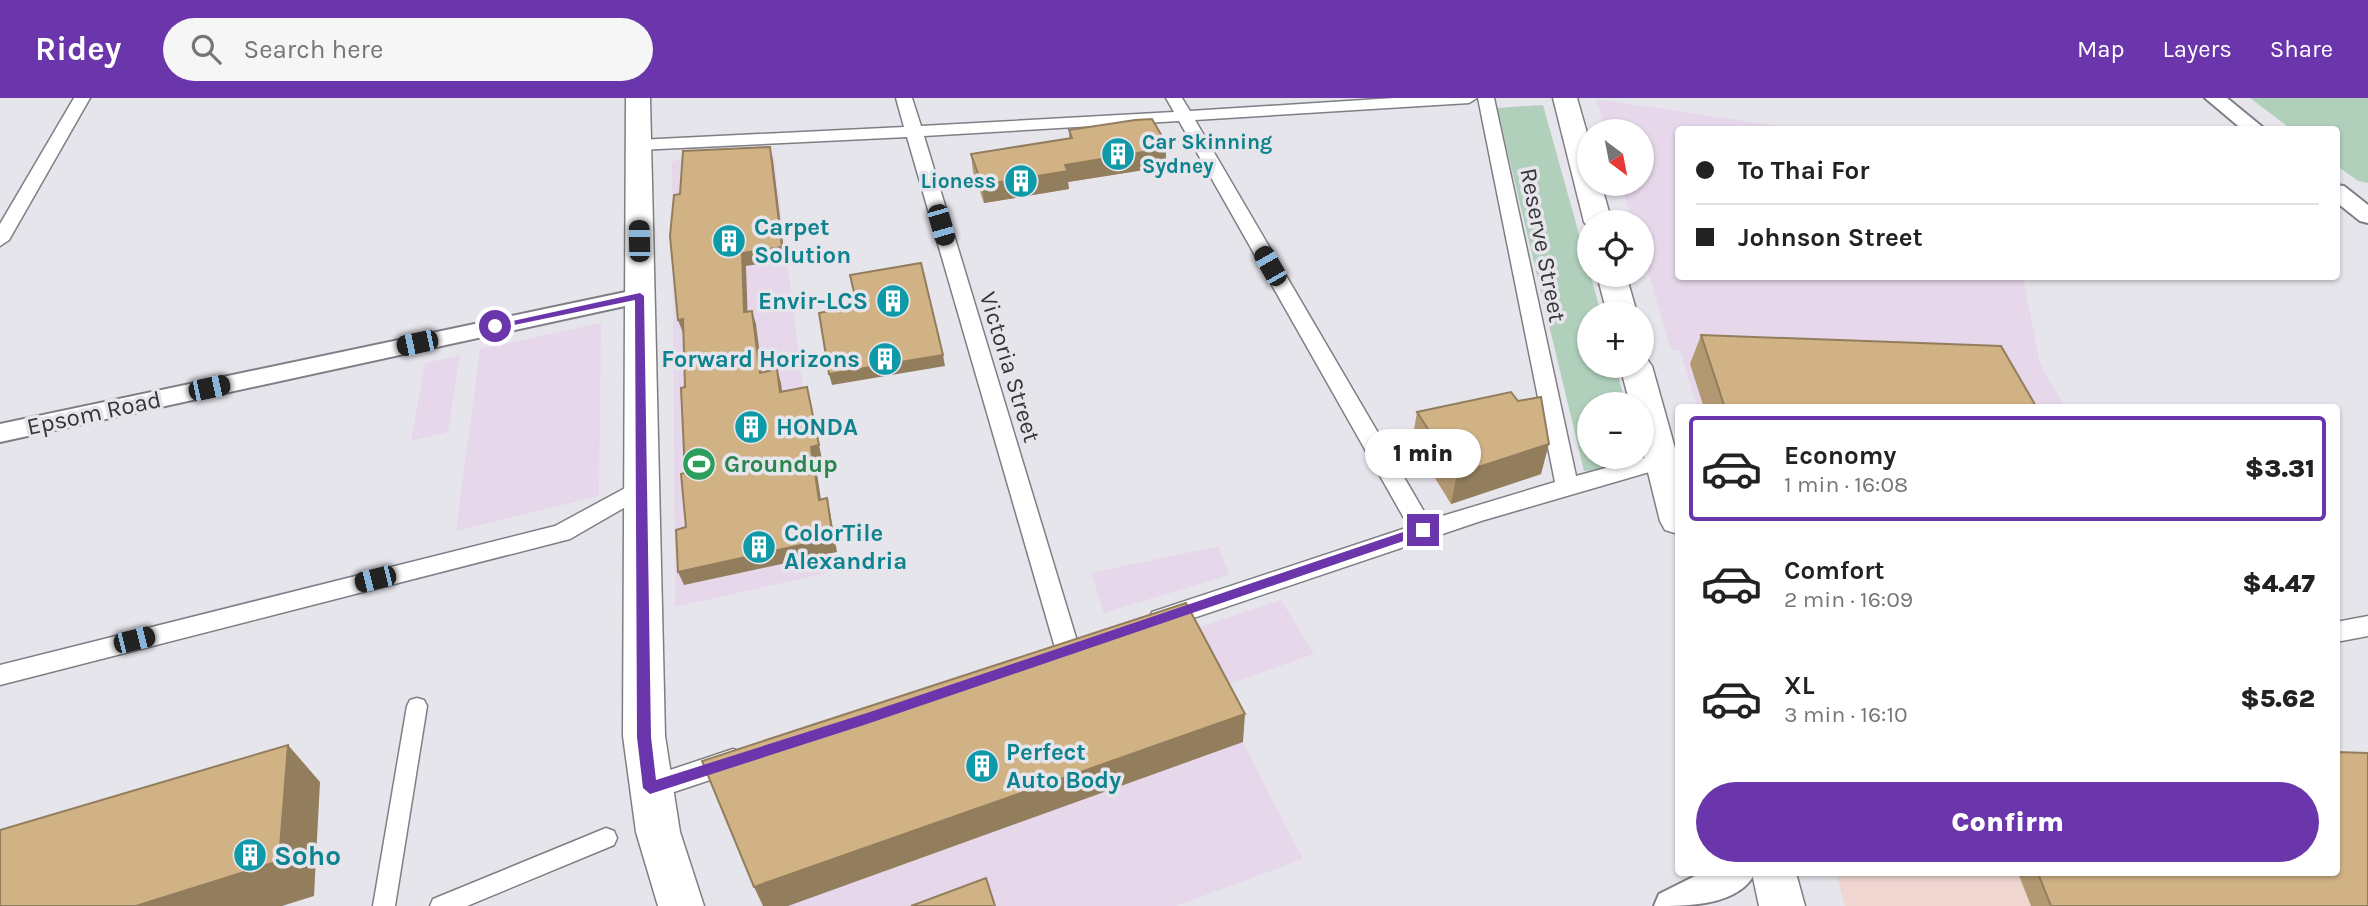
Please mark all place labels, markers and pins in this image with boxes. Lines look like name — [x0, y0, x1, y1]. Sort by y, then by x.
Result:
place label: Car Skinning Sydney — [1142, 130, 1272, 178]
building icon: Car Skinning Sydney — [1099, 135, 1137, 173]
building icon: Lioness — [1002, 162, 1040, 200]
place label: Lioness — [920, 169, 996, 193]
place label: Carpet Solution — [754, 213, 851, 269]
building icon: Carpet Solution — [710, 222, 748, 260]
building icon: Envir-LCS — [874, 282, 912, 320]
place label: Envir-LCS — [758, 287, 868, 315]
building icon: Forward Horizons — [866, 340, 904, 378]
place label: Forward Horizons — [661, 345, 860, 373]
building icon: HONDA — [732, 408, 770, 446]
place label: HONDA — [776, 413, 858, 441]
sports icon: Groundup — [680, 445, 718, 483]
place label: Groundup — [724, 450, 838, 478]
place label: ColorTile Alexandria — [784, 519, 907, 575]
building icon: ColorTile Alexandria — [740, 528, 778, 566]
place label: Perfect Auto Body — [1006, 738, 1121, 794]
building icon: Perfect Auto Body — [963, 747, 1001, 785]
building icon: Soho — [231, 836, 269, 874]
place label: Soho — [274, 839, 341, 872]

